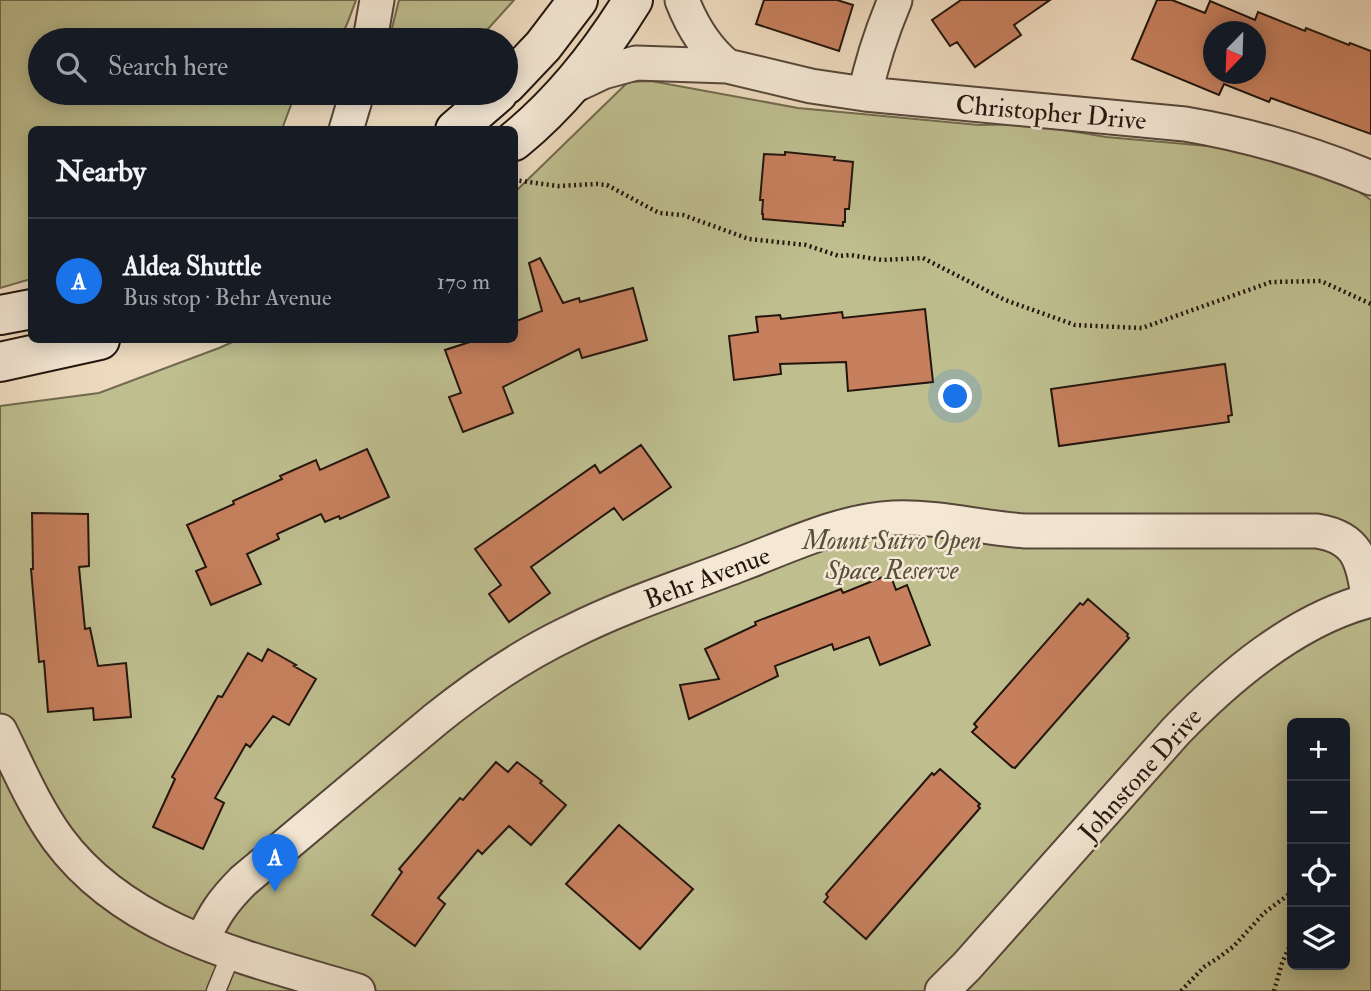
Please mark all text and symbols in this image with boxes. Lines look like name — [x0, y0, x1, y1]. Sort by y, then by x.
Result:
north arrow — [1203, 21, 1266, 84]
search box — [28, 28, 518, 105]
icon: search — [52, 48, 90, 86]
text: Search here — [108, 51, 228, 83]
street label: Christopher Drive — [954, 89, 1148, 138]
text: Nearby — [56, 153, 146, 190]
text: Aldea Shuttle — [123, 251, 261, 283]
text: A — [72, 267, 86, 296]
text: 170 m — [437, 267, 490, 296]
text: Bus stop · Behr Avenue — [123, 283, 332, 312]
your location — [938, 379, 972, 413]
park label: Mount Sutro Open Space Reserve — [800, 525, 982, 587]
street label: Behr Avenue — [640, 539, 775, 617]
street label: Johnstone Drive — [1072, 701, 1209, 849]
map controls — [1287, 718, 1350, 970]
button: + — [1287, 718, 1350, 781]
button: − — [1287, 781, 1350, 844]
pin: A — [252, 834, 298, 892]
button: locate — [1287, 844, 1350, 907]
button: layers — [1287, 907, 1350, 970]

